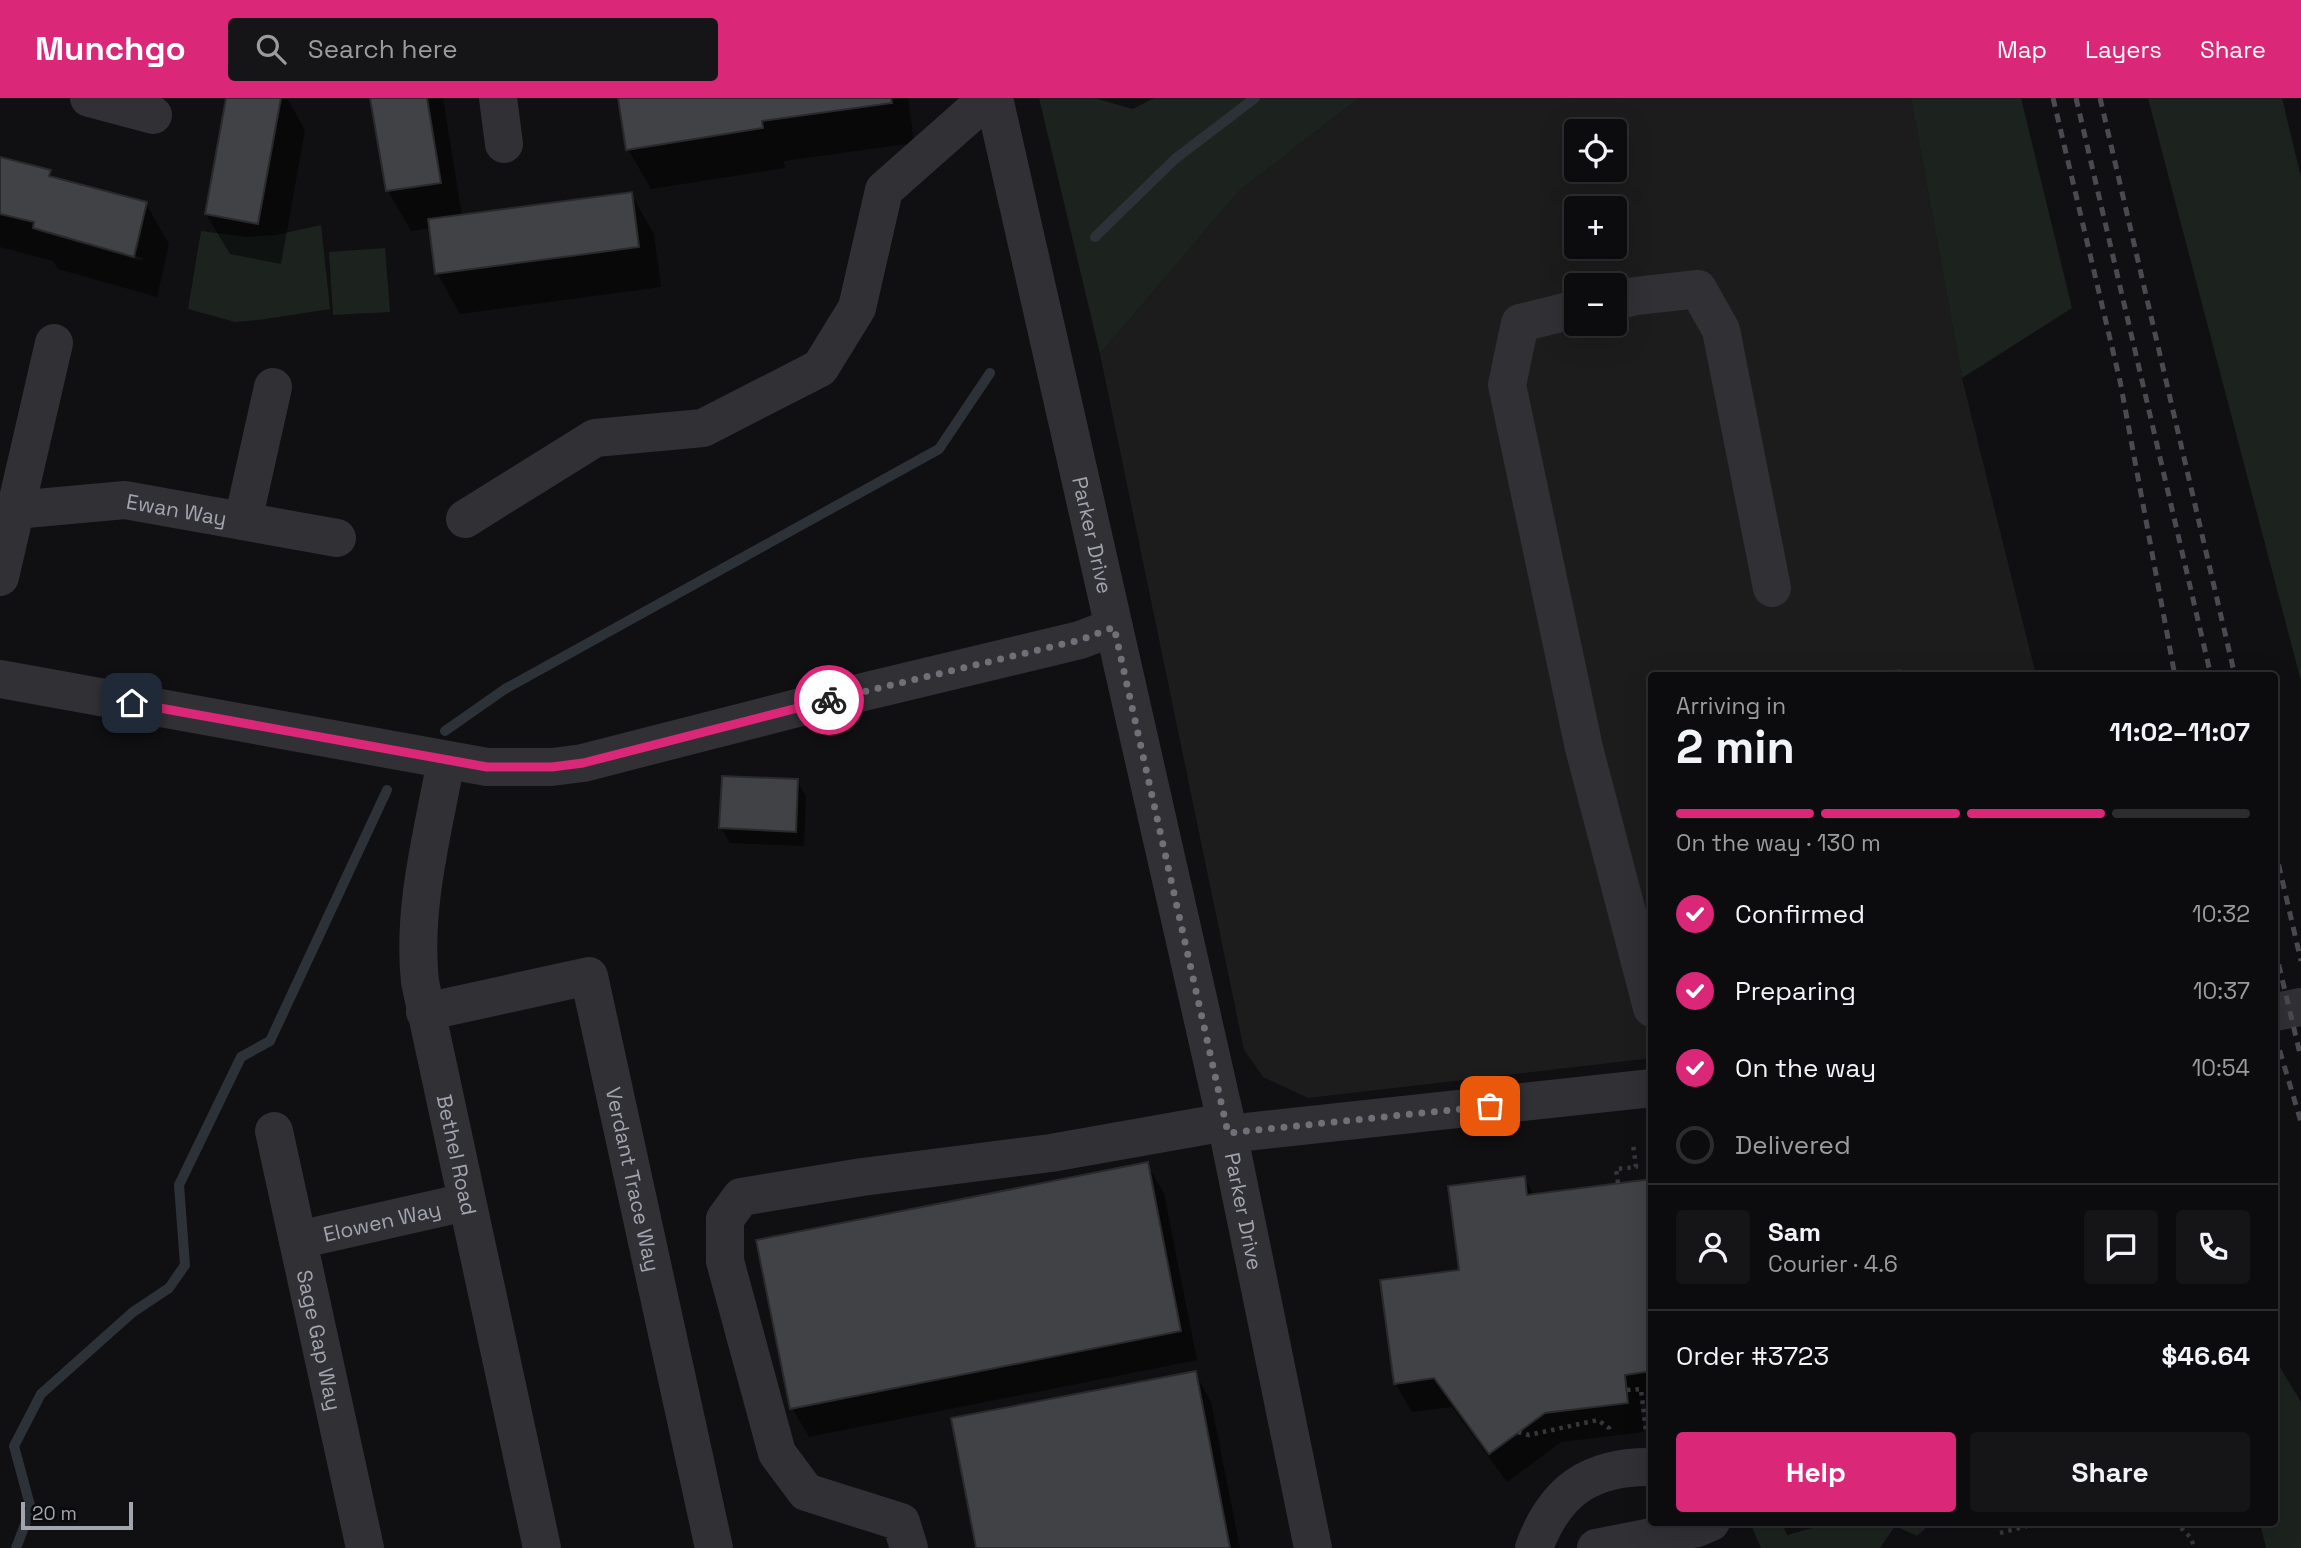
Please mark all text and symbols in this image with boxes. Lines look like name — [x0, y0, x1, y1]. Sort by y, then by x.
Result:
search box — [228, 18, 718, 81]
text: Munchgo — [35, 28, 186, 70]
icon: search — [252, 30, 290, 68]
text: Search here — [308, 32, 458, 66]
text: Map — [1997, 34, 2047, 65]
text: Layers — [2085, 34, 2162, 65]
text: Share — [2200, 34, 2266, 65]
map controls — [1564, 119, 1627, 336]
button: locate — [1564, 119, 1627, 182]
button: + — [1564, 196, 1627, 259]
button: − — [1564, 273, 1627, 336]
street label: Parker Drive — [1067, 474, 1119, 596]
street label: Ewan Way — [124, 487, 229, 532]
courier — [794, 665, 864, 735]
pin — [102, 673, 162, 733]
icon: bike — [810, 681, 848, 719]
icon: home — [113, 684, 151, 722]
text: Arriving in — [1676, 691, 1786, 721]
text: 11:02–11:07 — [2109, 715, 2250, 749]
text: 2 min — [1676, 718, 1795, 776]
text: On the way · 130 m — [1676, 828, 1881, 858]
icon: check — [1676, 895, 1714, 933]
text: Confirmed — [1735, 897, 1865, 931]
text: 10:32 — [2192, 899, 2250, 929]
icon: check — [1676, 972, 1714, 1010]
text: Preparing — [1735, 974, 1856, 1008]
text: 10:37 — [2193, 976, 2250, 1006]
icon: check — [1676, 1049, 1714, 1087]
text: On the way — [1735, 1051, 1876, 1085]
text: 10:54 — [2192, 1053, 2250, 1083]
pin — [1460, 1076, 1520, 1136]
street label: Verdant Trace Way — [600, 1084, 667, 1274]
icon: bag — [1471, 1087, 1509, 1125]
street label: Bethel Road — [431, 1092, 483, 1218]
text: Delivered — [1735, 1128, 1851, 1162]
street label: Parker Drive — [1219, 1150, 1269, 1272]
street label: Elowen Way — [320, 1195, 443, 1247]
button: person — [1676, 1210, 1750, 1284]
button: chat — [2084, 1210, 2158, 1284]
button: phone — [2176, 1210, 2250, 1284]
text: Sam — [1768, 1215, 1821, 1249]
text: Courier · 4.6 — [1768, 1249, 1898, 1279]
street label: Sage Gap Way — [291, 1267, 348, 1413]
text: Order #3723 — [1676, 1339, 1829, 1373]
text: $46.64 — [2162, 1339, 2250, 1373]
button: Help — [1676, 1432, 1956, 1512]
button: Share — [1970, 1432, 2250, 1512]
scale bar — [21, 1499, 133, 1531]
text: 20 m — [32, 1501, 77, 1526]

